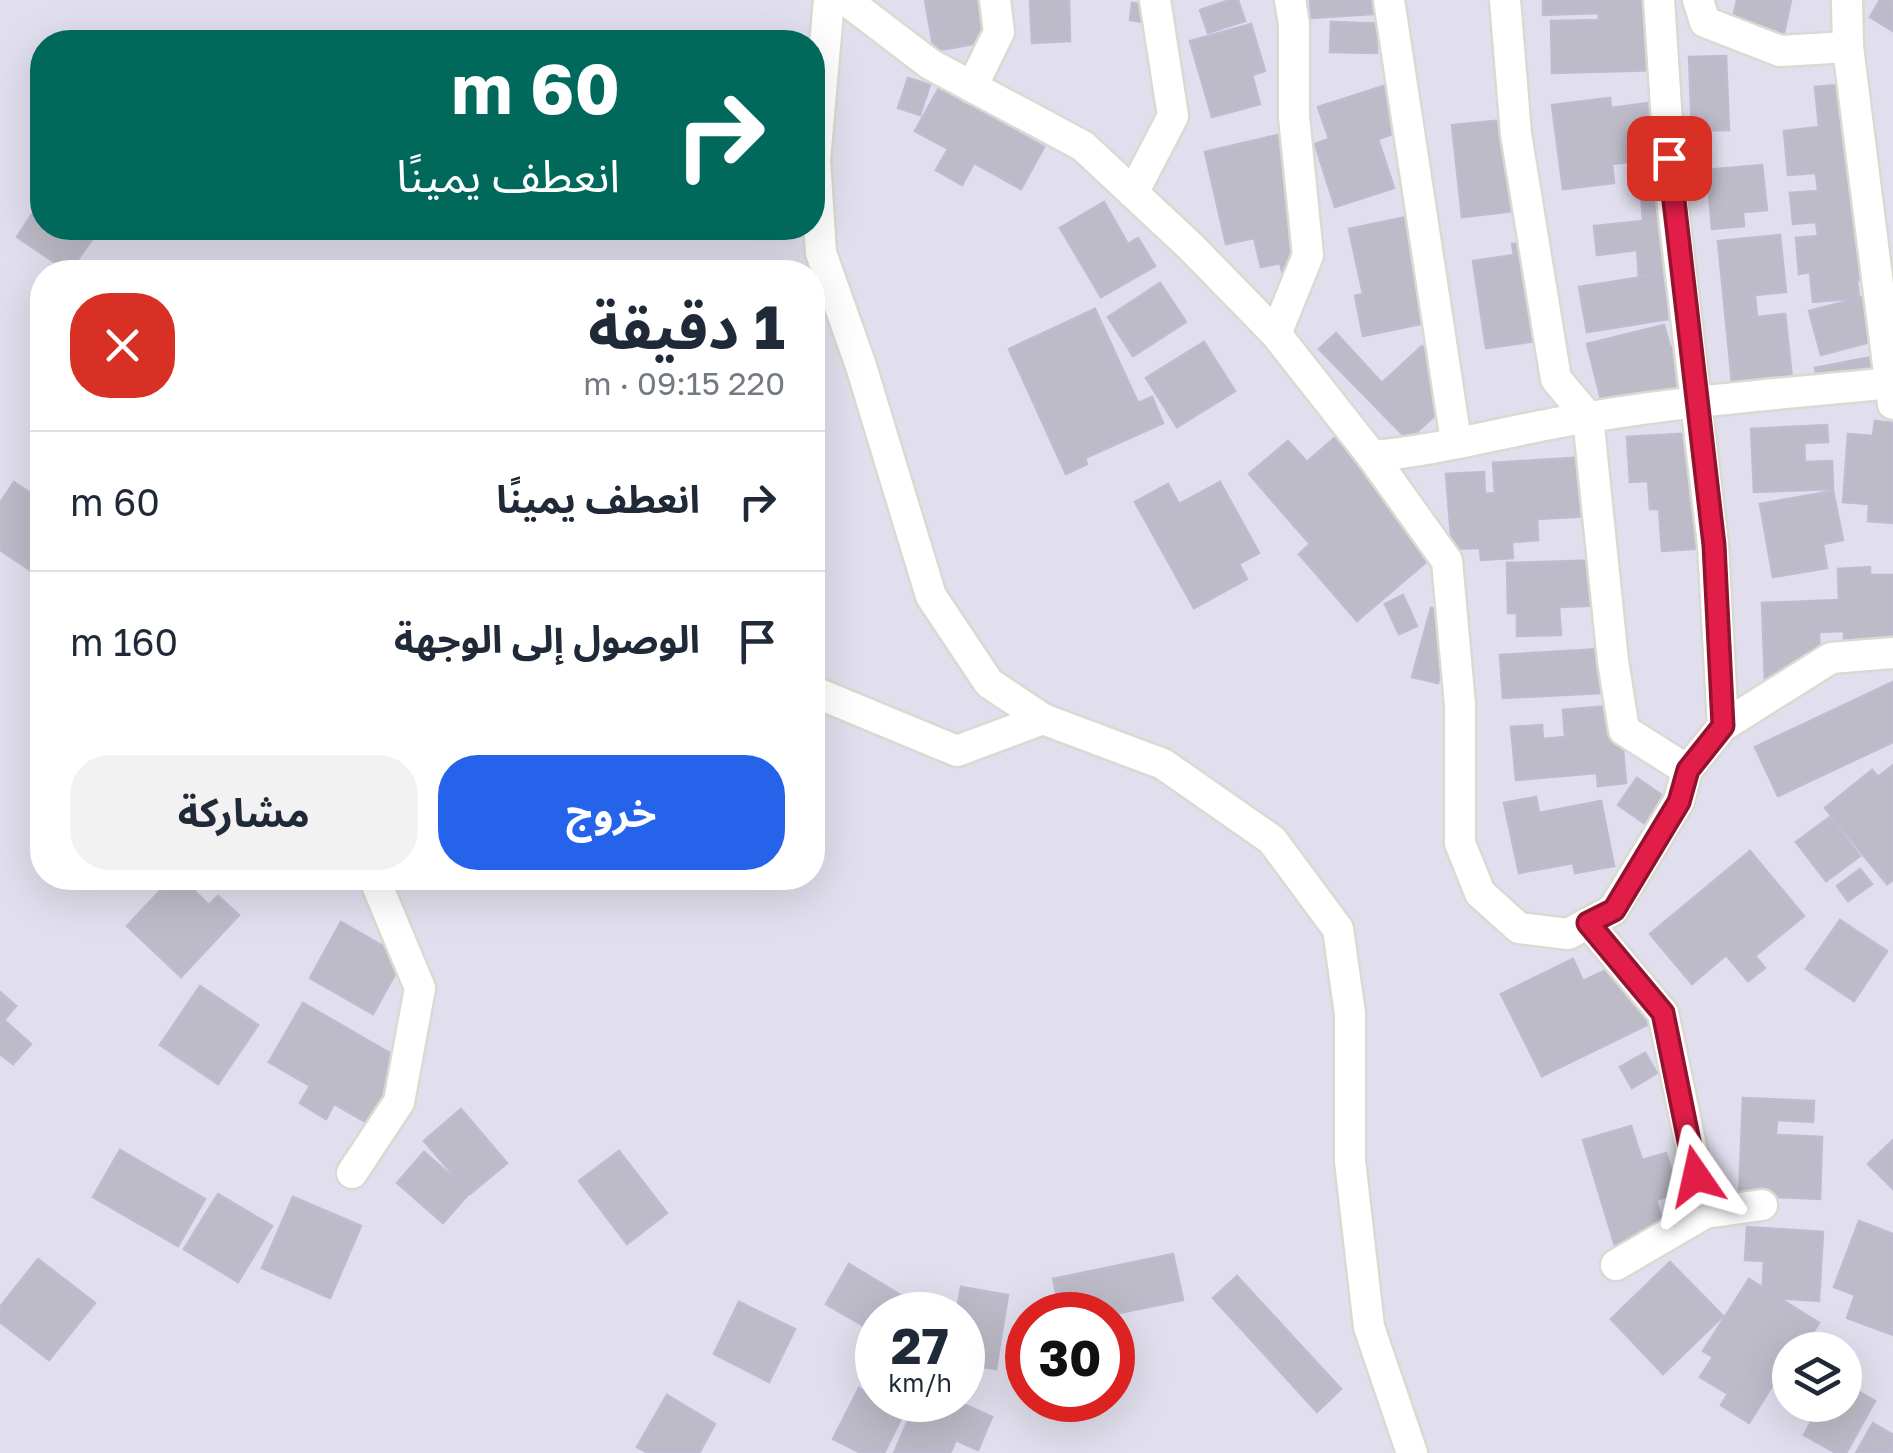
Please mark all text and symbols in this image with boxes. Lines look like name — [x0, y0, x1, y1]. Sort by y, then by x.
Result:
text: 60 m — [451, 45, 620, 129]
icon: right — [655, 70, 785, 200]
pin — [1627, 116, 1712, 201]
icon: arrive — [1642, 131, 1697, 186]
text: انعطف يمينًا — [396, 148, 620, 202]
text: 1 دقيقة — [588, 290, 785, 362]
button: close — [70, 293, 175, 398]
text: 220 m · 09:15 — [583, 364, 785, 402]
icon: right — [730, 474, 785, 529]
text: انعطف يمينًا — [496, 476, 700, 521]
text: 60 m — [70, 479, 160, 524]
icon: arrive — [730, 614, 785, 669]
text: الوصول إلى الوجهة — [394, 616, 700, 661]
text: 160 m — [70, 619, 178, 664]
button: مشاركة — [70, 755, 418, 870]
button: خروج — [438, 755, 785, 870]
position arrow — [1644, 1124, 1748, 1228]
speed limit sign: 30 — [1005, 1292, 1135, 1422]
text: 27 — [891, 1315, 949, 1375]
map controls — [1772, 1332, 1862, 1422]
button: layers — [1772, 1332, 1862, 1422]
text: km/h — [888, 1367, 952, 1398]

